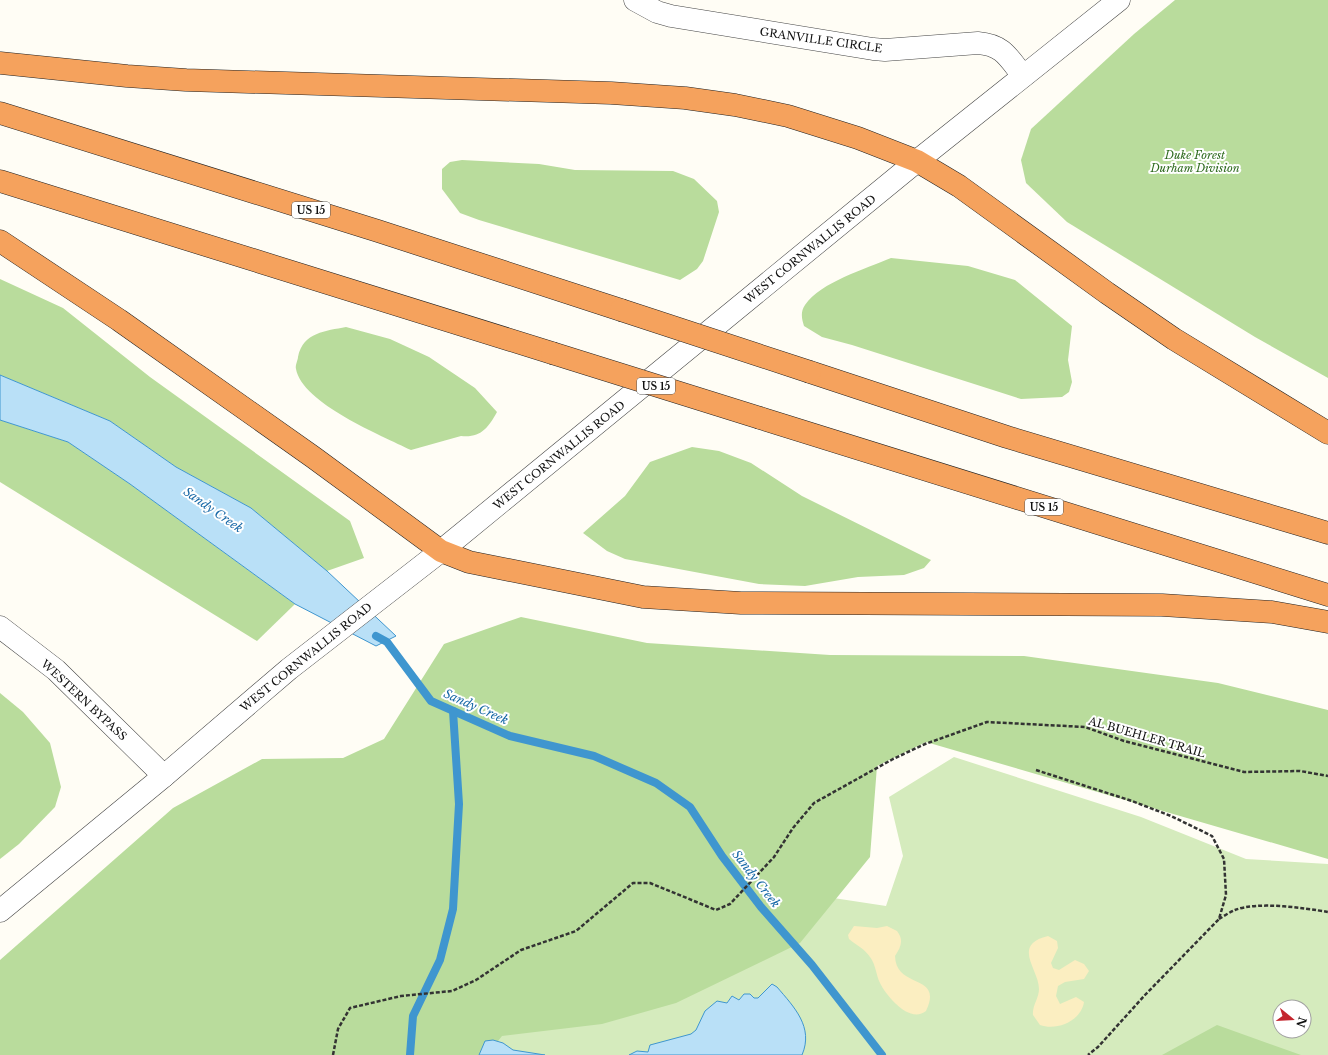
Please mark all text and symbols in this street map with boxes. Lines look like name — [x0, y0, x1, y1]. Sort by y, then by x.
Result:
street label: GRANVILLE CIRCLE — [759, 24, 883, 56]
park label: Duke Forest Durham Division — [1149, 148, 1240, 175]
street label: WEST CORNWALLIS ROAD — [741, 191, 879, 307]
road number: US 15 — [292, 202, 330, 218]
road number: US 15 — [637, 378, 675, 394]
street label: WEST CORNWALLIS ROAD — [490, 397, 628, 513]
water label: Sandy Creek — [181, 484, 246, 536]
road number: US 15 — [1025, 499, 1063, 515]
street label: WEST CORNWALLIS ROAD — [237, 599, 375, 715]
street label: WESTERN BYPASS — [37, 656, 130, 743]
water label: Sandy Creek — [442, 686, 511, 727]
street label: AL BUEHLER TRAIL — [1086, 713, 1207, 760]
water label: Sandy Creek — [729, 847, 784, 911]
north arrow — [1272, 999, 1312, 1039]
text: N — [1293, 1015, 1310, 1030]

